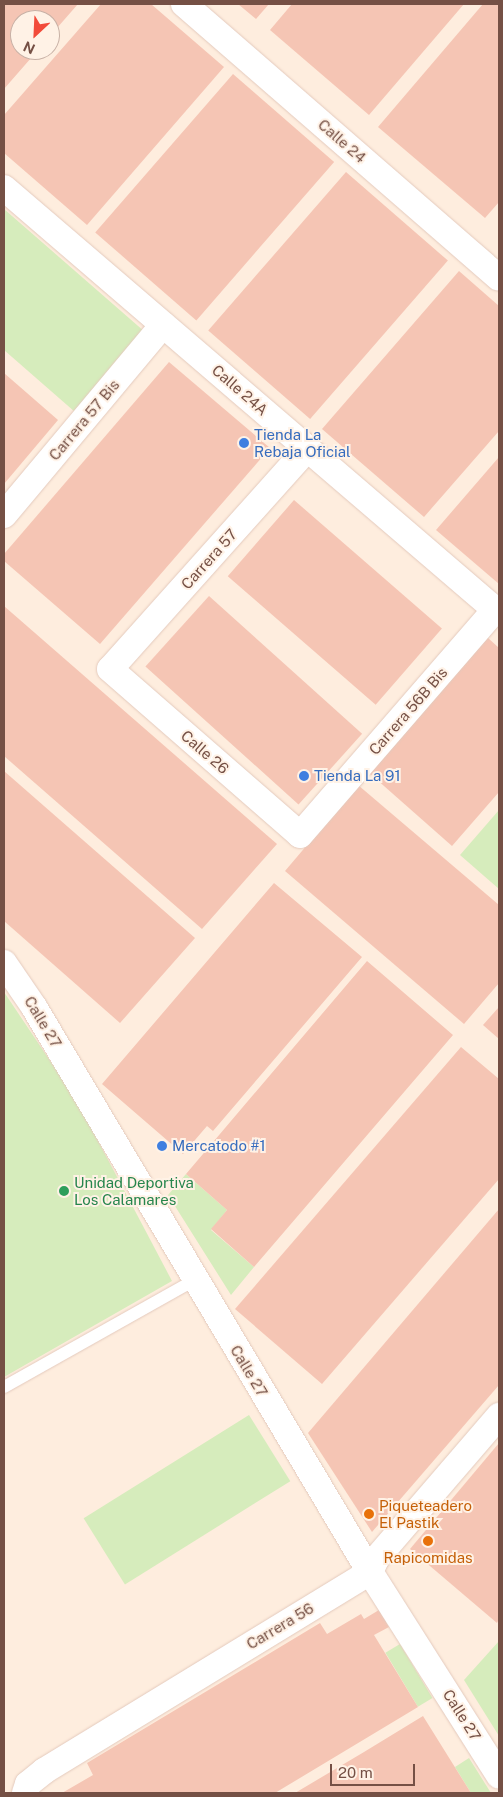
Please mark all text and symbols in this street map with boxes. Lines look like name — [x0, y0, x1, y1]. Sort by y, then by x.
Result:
north arrow — [10, 10, 60, 60]
text: N — [21, 38, 37, 57]
street label: Calle 24 — [314, 115, 370, 167]
street label: Calle 24A — [208, 361, 272, 419]
street label: Carrera 57 Bis — [45, 376, 123, 464]
place label: Tienda La Rebaja Oficial — [254, 425, 351, 460]
marker: Tienda La Rebaja Oficial — [238, 437, 250, 449]
street label: Carrera 57 — [177, 525, 241, 593]
street label: Carrera 56B Bis — [365, 664, 451, 758]
street label: Calle 26 — [177, 726, 233, 778]
place label: Tienda La 91 — [314, 767, 400, 785]
marker: Tienda La 91 — [298, 770, 310, 782]
street label: Calle 27 — [21, 993, 65, 1051]
place label: Mercatodo #1 — [172, 1137, 266, 1155]
marker: Mercatodo #1 — [156, 1140, 168, 1152]
place label: Unidad Deportiva Los Calamares — [74, 1173, 194, 1208]
marker: Unidad Deportiva Los Calamares — [58, 1185, 70, 1197]
street label: Calle 27 — [227, 1342, 271, 1400]
place label: Piqueteadero El Pastik — [379, 1496, 472, 1531]
marker: Piqueteadero El Pastik — [363, 1508, 375, 1520]
marker: Rapicomidas — [422, 1535, 434, 1547]
place label: Rapicomidas — [384, 1549, 472, 1567]
street label: Carrera 56 — [243, 1599, 317, 1653]
street label: Calle 27 — [439, 1686, 485, 1744]
scale bar — [333, 1754, 418, 1786]
text: 20 m — [338, 1764, 373, 1781]

